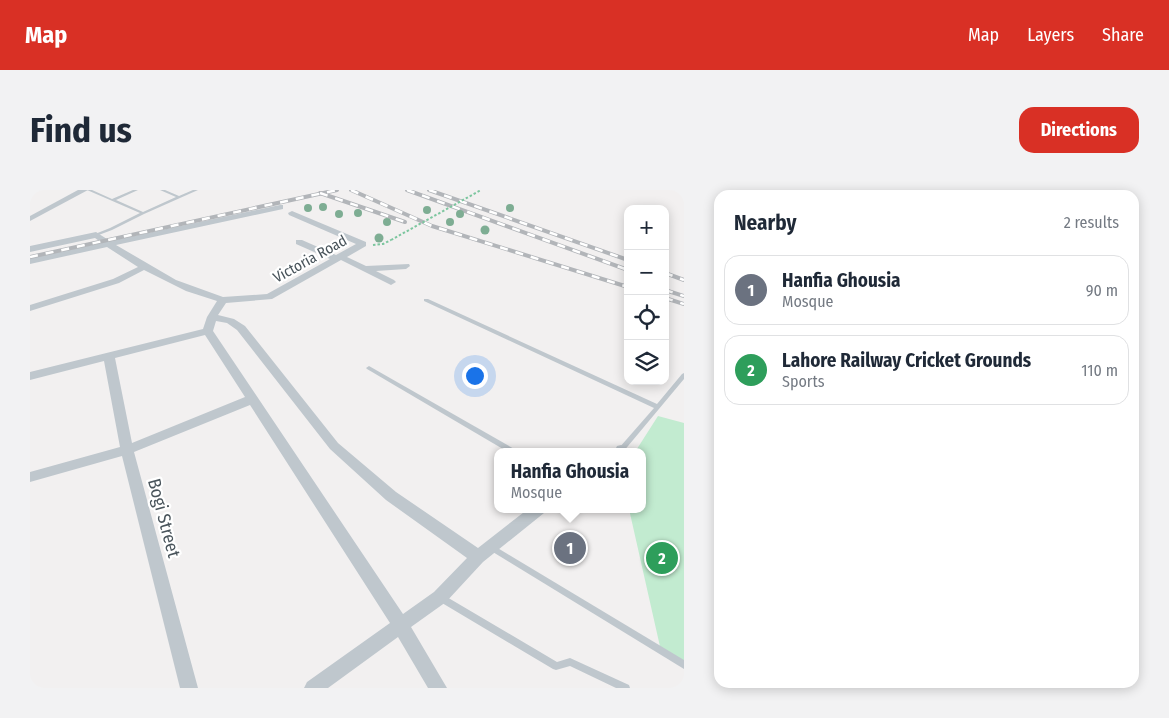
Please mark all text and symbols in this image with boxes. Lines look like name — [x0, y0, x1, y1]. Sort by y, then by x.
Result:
text: Map — [25, 21, 67, 49]
text: Map — [968, 24, 999, 46]
text: Layers — [1027, 24, 1074, 46]
text: Share — [1102, 24, 1144, 46]
button: Directions — [1019, 107, 1139, 153]
text: Find us — [30, 109, 132, 151]
map controls — [624, 205, 669, 385]
button: + — [624, 205, 669, 250]
text: Nearby — [734, 210, 796, 236]
text: 2 results — [1064, 213, 1119, 232]
street label: Victoria Road — [270, 231, 350, 287]
button: − — [624, 250, 669, 295]
text: Hanfia Ghousia — [782, 269, 901, 292]
text: 1 — [748, 281, 754, 300]
text: 90 m — [1086, 281, 1118, 300]
text: Mosque — [782, 292, 833, 311]
button: locate — [624, 295, 669, 340]
button: layers — [624, 340, 669, 385]
text: Lahore Railway Cricket Grounds — [782, 349, 1031, 372]
text: 2 — [747, 361, 755, 380]
text: 110 m — [1081, 361, 1118, 380]
your location — [462, 363, 488, 389]
text: Sports — [782, 372, 825, 391]
popup — [494, 448, 646, 513]
text: Hanfia Ghousia — [511, 460, 629, 483]
street label: Bogi Street — [143, 476, 185, 560]
text: Mosque — [511, 483, 562, 502]
pin: 1 — [554, 529, 586, 567]
pin: 2 — [646, 539, 678, 577]

